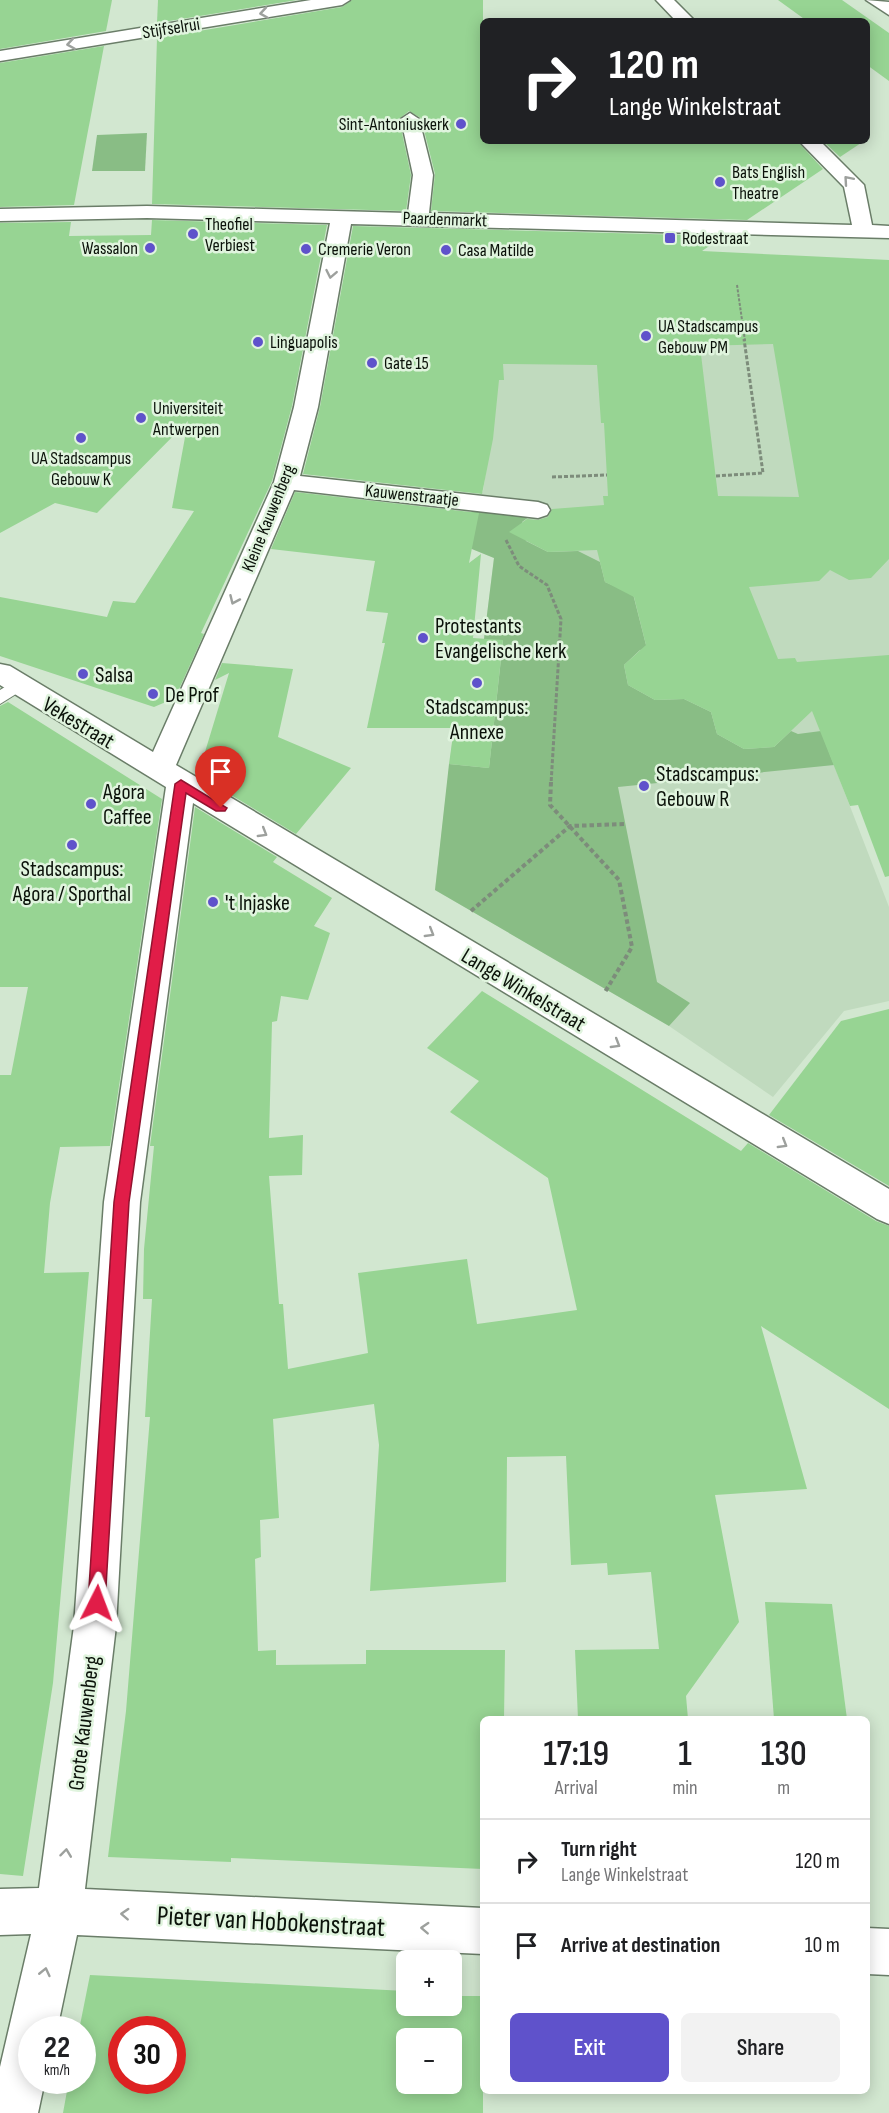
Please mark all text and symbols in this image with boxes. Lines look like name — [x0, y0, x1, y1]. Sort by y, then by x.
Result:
one-way arrow — [259, 6, 269, 19]
street label: Stijfselrui — [141, 14, 201, 43]
one-way arrow — [67, 38, 76, 50]
text: 120 m — [609, 40, 699, 91]
icon: right — [510, 42, 588, 120]
text: Lange Winkelstraat — [609, 91, 781, 123]
place label: Sint-Antoniuskerk — [339, 114, 449, 135]
marker: Sint-Antoniuskerk — [454, 117, 468, 131]
place label: Bats English Theatre — [732, 162, 805, 204]
marker: Bats English Theatre — [713, 175, 727, 189]
one-way arrow — [844, 176, 855, 186]
street label: Paardenmarkt — [402, 208, 488, 231]
place label: Theofiel Verbiest — [205, 214, 255, 256]
marker: Theofiel Verbiest — [186, 227, 200, 241]
place label: Rodestraat — [682, 228, 749, 249]
marker: Rodestraat — [663, 231, 677, 245]
place label: Wassalon — [82, 238, 138, 259]
place label: Cremerie Veron — [318, 239, 411, 260]
place label: Casa Matilde — [458, 240, 534, 261]
marker: Wassalon — [143, 241, 157, 255]
marker: Cremerie Veron — [299, 242, 313, 256]
marker: Casa Matilde — [439, 243, 453, 257]
one-way arrow — [325, 268, 338, 278]
place label: UA Stadscampus Gebouw PM — [658, 316, 758, 358]
marker: UA Stadscampus Gebouw PM — [639, 329, 653, 343]
place label: Linguapolis — [270, 332, 338, 353]
marker: Linguapolis — [251, 335, 265, 349]
place label: Gate 15 — [384, 353, 429, 374]
marker: Gate 15 — [365, 356, 379, 370]
place label: Universiteit Antwerpen — [152, 398, 224, 440]
marker: Universiteit Antwerpen — [134, 411, 148, 425]
marker: UA Stadscampus Gebouw K — [74, 431, 88, 445]
place label: UA Stadscampus Gebouw K — [31, 448, 131, 490]
street label: Kleine Kauwenberg — [237, 461, 300, 575]
street label: Kauwenstraatje — [364, 480, 460, 511]
one-way arrow — [229, 593, 241, 604]
place label: Protestants Evangelische kerk — [435, 613, 567, 665]
marker: Protestants Evangelische kerk — [416, 631, 430, 645]
place label: Salsa — [95, 662, 133, 689]
marker: Salsa — [76, 667, 90, 681]
marker: Stadscampus: Annexe — [470, 676, 484, 690]
place label: De Prof — [165, 682, 219, 709]
marker: De Prof — [146, 687, 160, 701]
street label: Vekestraat — [37, 691, 119, 755]
place label: Stadscampus: Annexe — [425, 694, 529, 746]
pin — [195, 746, 246, 808]
icon: arrive — [204, 755, 237, 788]
place label: Stadscampus: Gebouw R — [656, 761, 759, 813]
place label: Agora Caffee — [102, 779, 152, 831]
marker: Stadscampus: Gebouw R — [637, 779, 651, 793]
marker: Agora Caffee — [84, 797, 98, 811]
one-way arrow — [257, 826, 267, 838]
marker: Stadscampus: Agora / Sporthal — [65, 838, 79, 852]
place label: Stadscampus: Agora / Sporthal — [12, 856, 131, 908]
place label: 't Injaske — [225, 890, 290, 917]
marker: 't Injaske — [206, 895, 220, 909]
one-way arrow — [424, 926, 434, 938]
street label: Lange Winkelstraat — [456, 943, 590, 1038]
one-way arrow — [610, 1037, 620, 1049]
one-way arrow — [777, 1137, 787, 1149]
position arrow — [65, 1571, 129, 1635]
street label: Grote Kauwenberg — [63, 1654, 106, 1792]
text: 17:19 — [543, 1733, 609, 1776]
text: 1 — [678, 1733, 692, 1776]
text: 130 — [761, 1733, 807, 1776]
text: Arrival — [555, 1776, 598, 1800]
text: min — [672, 1776, 698, 1800]
text: m — [777, 1776, 790, 1800]
text: Turn right — [561, 1836, 637, 1863]
icon: right — [510, 1845, 543, 1878]
one-way arrow — [60, 1848, 72, 1858]
text: 120 m — [796, 1848, 840, 1875]
text: Lange Winkelstraat — [561, 1863, 688, 1887]
street label: Pieter van Hobokenstraat — [156, 1900, 386, 1944]
one-way arrow — [120, 1908, 129, 1921]
one-way arrow — [420, 1922, 429, 1935]
icon: arrive — [510, 1929, 543, 1962]
text: Arrive at destination — [561, 1932, 720, 1959]
text: 10 m — [805, 1932, 840, 1959]
map controls — [396, 1950, 462, 2094]
button: + — [396, 1950, 462, 2016]
one-way arrow — [38, 1968, 51, 1978]
button: Exit — [510, 2013, 669, 2082]
button: Share — [681, 2013, 840, 2082]
speed limit sign: 30 — [108, 2016, 186, 2094]
button: − — [396, 2028, 462, 2094]
text: 22 — [44, 2030, 70, 2066]
text: km/h — [44, 2061, 70, 2080]

